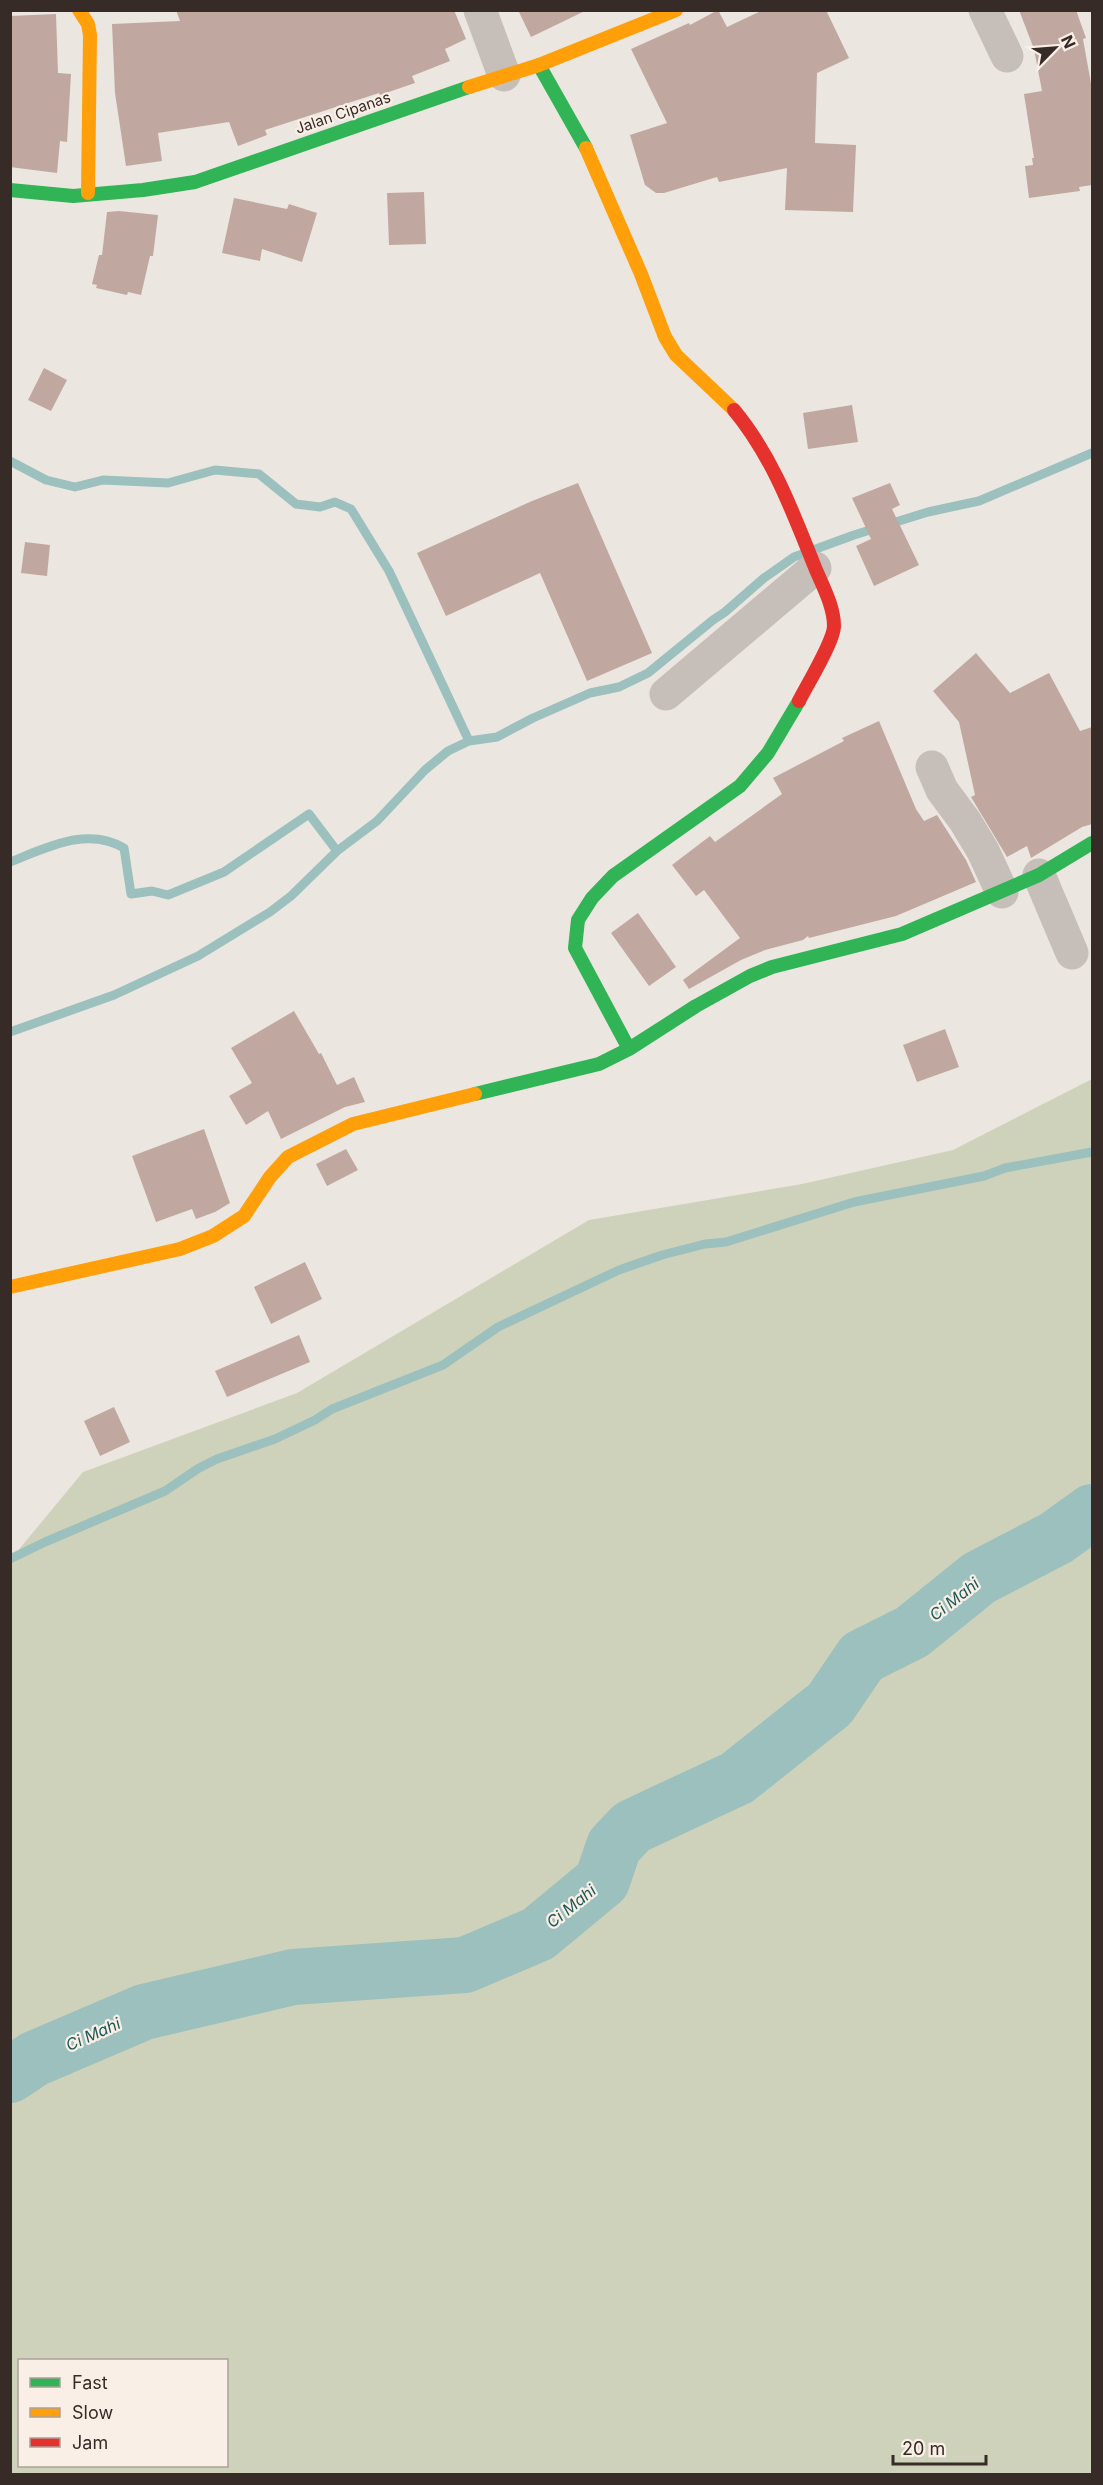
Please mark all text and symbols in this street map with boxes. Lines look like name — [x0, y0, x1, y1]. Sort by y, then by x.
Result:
north arrow — [1025, 18, 1085, 78]
text: N — [1057, 32, 1080, 51]
street label: Jalan Cipanas — [293, 87, 393, 138]
water label: Ci Mahi — [925, 1573, 984, 1625]
water label: Ci Mahi — [542, 1879, 601, 1932]
water label: Ci Mahi — [63, 2013, 124, 2055]
legend — [18, 2359, 228, 2467]
text: Fast — [72, 2372, 108, 2393]
text: Slow — [72, 2402, 113, 2423]
scale bar — [893, 2428, 986, 2466]
text: Jam — [72, 2432, 108, 2453]
text: 20 m — [902, 2438, 945, 2459]

